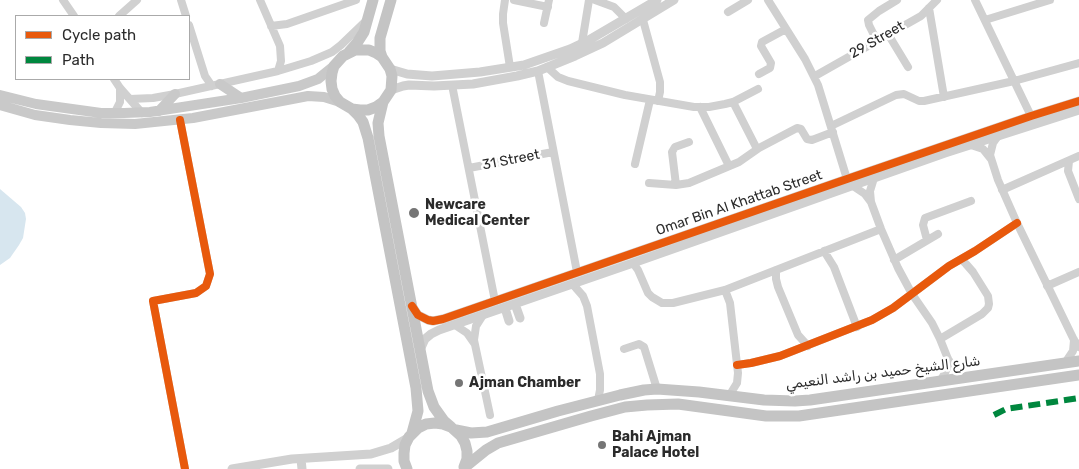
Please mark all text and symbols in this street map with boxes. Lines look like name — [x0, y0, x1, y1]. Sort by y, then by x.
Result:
legend — [15, 15, 190, 80]
street label: 29 Street — [847, 18, 907, 62]
text: Cycle path — [62, 26, 136, 44]
text: Path — [62, 51, 95, 69]
street label: 31 Street — [481, 146, 541, 174]
street label: Omar Bin Al Khattab Street — [654, 167, 824, 239]
place label: Newcare Medical Center — [425, 197, 530, 230]
marker: Newcare Medical Center — [407, 206, 421, 220]
street label: شارع الشيخ حميد بن راشد النعيمي — [785, 353, 981, 393]
place label: Ajman Chamber — [469, 375, 581, 391]
marker: Ajman Chamber — [453, 377, 465, 389]
place label: Bahi Ajman Palace Hotel — [612, 429, 699, 462]
marker: Bahi Ajman Palace Hotel — [596, 439, 608, 451]

